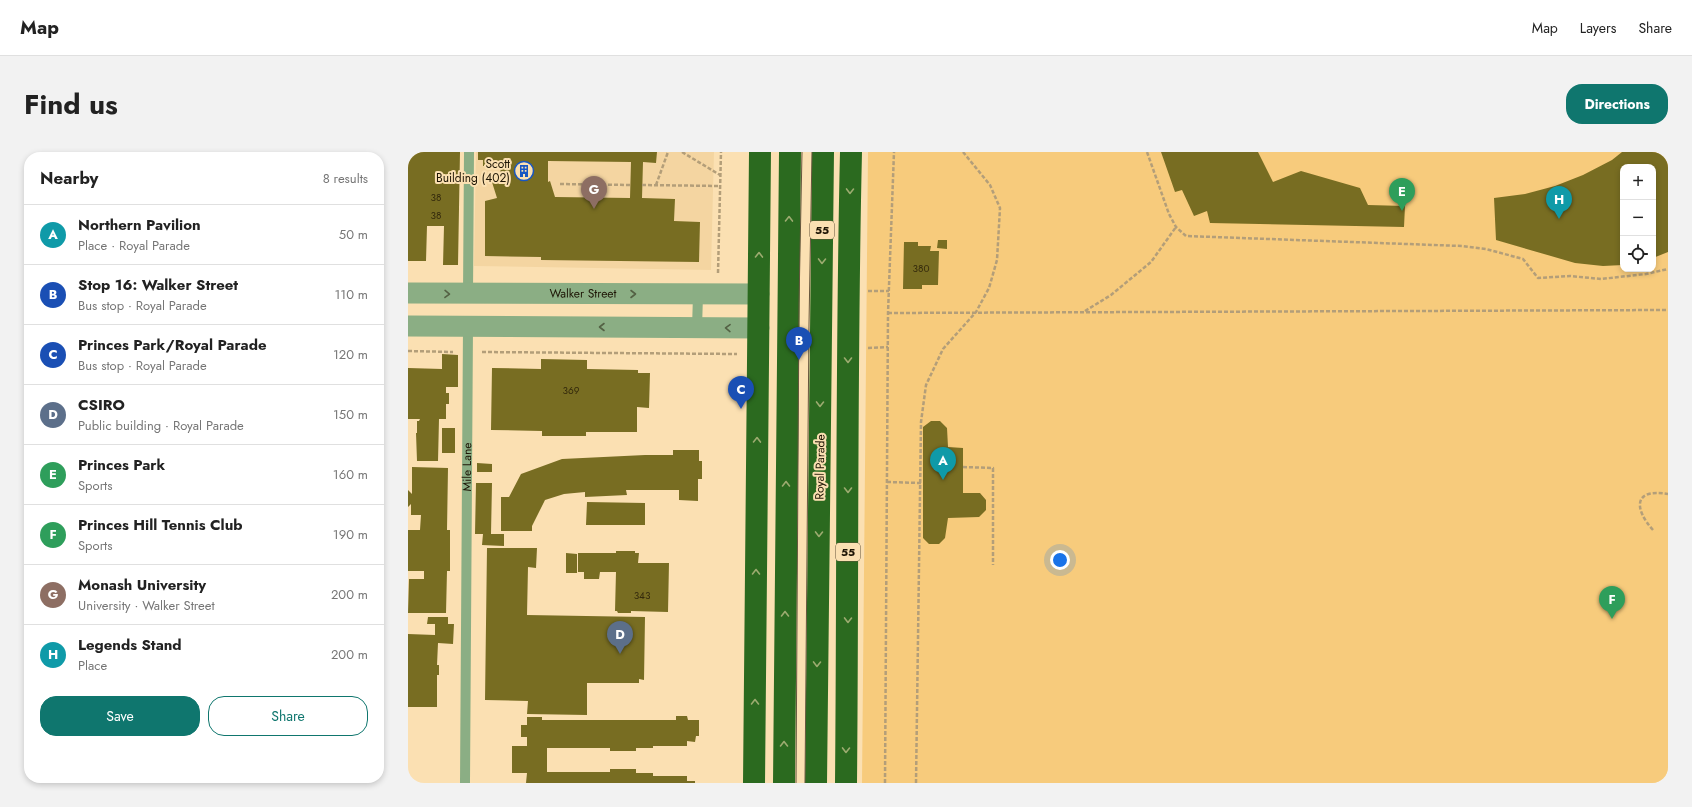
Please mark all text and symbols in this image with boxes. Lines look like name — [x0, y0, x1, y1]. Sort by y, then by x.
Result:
text: Map — [20, 14, 59, 41]
text: Map — [1532, 18, 1558, 38]
text: Layers — [1580, 18, 1616, 38]
text: Share — [1638, 18, 1672, 38]
text: Find us — [24, 84, 118, 125]
button: Directions — [1566, 84, 1668, 124]
place label: Scott Building (402) — [436, 155, 510, 187]
building icon: Scott Building (402) — [513, 160, 535, 182]
map controls — [1620, 164, 1656, 272]
button: + — [1620, 164, 1656, 200]
text: Nearby — [40, 166, 98, 190]
text: 8 results — [323, 169, 368, 188]
pin: G — [581, 176, 607, 209]
pin: E — [1389, 178, 1415, 211]
pin: H — [1546, 186, 1572, 219]
one-way arrow — [846, 188, 854, 194]
house number: 38 — [431, 190, 441, 205]
button: − — [1620, 200, 1656, 236]
house number: 38 — [431, 208, 441, 223]
text: Northern Pavilion — [78, 214, 201, 236]
one-way arrow — [785, 216, 793, 222]
road number: 55 — [810, 221, 834, 239]
text: A — [48, 225, 58, 244]
text: 50 m — [339, 225, 368, 244]
text: Place · Royal Parade — [78, 236, 190, 255]
button: locate — [1620, 236, 1656, 272]
one-way arrow — [755, 252, 763, 258]
one-way arrow — [818, 258, 826, 264]
house number: 380 — [913, 261, 929, 276]
text: Stop 16: Walker Street — [78, 274, 238, 296]
street label: Walker Street — [550, 284, 617, 303]
text: B — [49, 285, 57, 304]
text: 110 m — [334, 285, 368, 304]
one-way arrow — [444, 290, 450, 298]
one-way arrow — [630, 290, 636, 299]
text: Bus stop · Royal Parade — [78, 296, 207, 315]
one-way arrow — [599, 323, 605, 331]
one-way arrow — [725, 324, 731, 332]
pin: B — [786, 327, 812, 360]
text: Princes Park/Royal Parade — [78, 334, 267, 356]
text: C — [48, 345, 58, 364]
text: 120 m — [333, 345, 368, 364]
text: Bus stop · Royal Parade — [78, 356, 207, 375]
one-way arrow — [843, 357, 852, 363]
pin: C — [728, 376, 754, 409]
house number: 369 — [563, 383, 580, 398]
text: CSIRO — [78, 394, 125, 416]
one-way arrow — [816, 401, 824, 407]
text: D — [48, 405, 58, 424]
text: 150 m — [333, 405, 368, 424]
text: Public building · Royal Parade — [78, 416, 244, 435]
street label: Royal Parade — [810, 434, 830, 500]
one-way arrow — [753, 437, 761, 443]
street label: Mile Lane — [458, 442, 476, 492]
pin: A — [930, 447, 956, 480]
text: Princes Park — [78, 454, 165, 476]
text: E — [49, 465, 57, 484]
text: 160 m — [333, 465, 368, 484]
text: Sports — [78, 476, 112, 495]
one-way arrow — [782, 481, 790, 487]
one-way arrow — [844, 487, 852, 493]
text: Princes Hill Tennis Club — [78, 514, 243, 536]
text: F — [49, 525, 57, 544]
text: 190 m — [333, 525, 368, 544]
one-way arrow — [815, 531, 823, 537]
text: Sports — [78, 536, 112, 555]
road number: 55 — [836, 543, 860, 561]
your location — [1050, 550, 1070, 570]
one-way arrow — [752, 569, 760, 575]
text: Monash University — [78, 574, 206, 596]
text: G — [48, 585, 58, 604]
text: 200 m — [331, 585, 368, 604]
pin: F — [1599, 586, 1625, 619]
house number: 343 — [634, 588, 651, 603]
text: University · Walker Street — [78, 596, 215, 615]
one-way arrow — [781, 611, 789, 617]
one-way arrow — [844, 617, 852, 623]
pin: D — [607, 621, 633, 654]
text: Legends Stand — [78, 634, 182, 656]
text: H — [48, 645, 58, 664]
text: 200 m — [331, 645, 368, 664]
text: Place — [78, 656, 107, 675]
one-way arrow — [813, 661, 821, 667]
button: Save — [40, 696, 200, 736]
button: Share — [208, 696, 368, 736]
one-way arrow — [751, 699, 759, 705]
one-way arrow — [780, 741, 788, 747]
one-way arrow — [842, 747, 851, 753]

